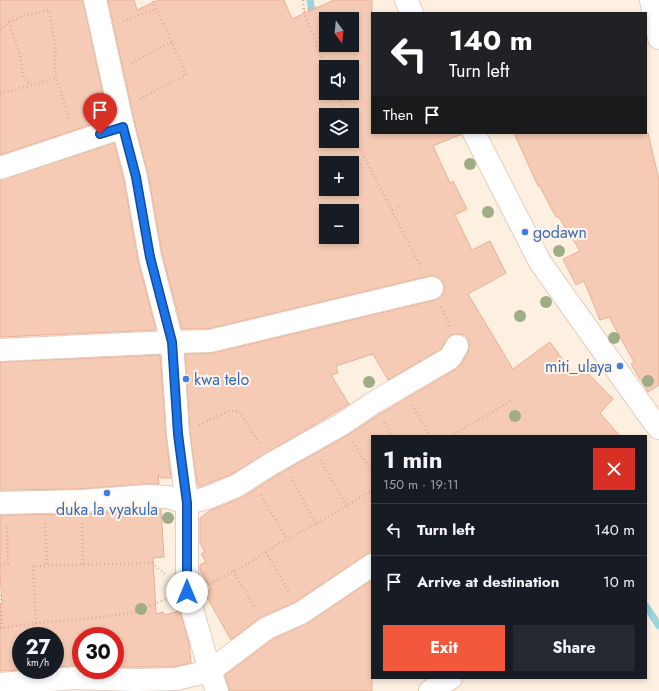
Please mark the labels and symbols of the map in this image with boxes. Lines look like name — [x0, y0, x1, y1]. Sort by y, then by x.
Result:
north arrow — [319, 12, 359, 52]
pin — [83, 93, 117, 134]
place label: godawn — [533, 221, 587, 244]
marker: godawn — [520, 227, 530, 237]
place label: miti_ulaya — [545, 355, 612, 378]
marker: miti_ulaya — [615, 361, 625, 371]
place label: kwa telo — [194, 368, 249, 391]
marker: kwa telo — [181, 374, 191, 384]
marker: duka la vyakula — [102, 488, 112, 498]
place label: duka la vyakula — [56, 498, 158, 521]
position arrow — [166, 571, 208, 613]
speed limit sign: 30 — [72, 627, 124, 679]

